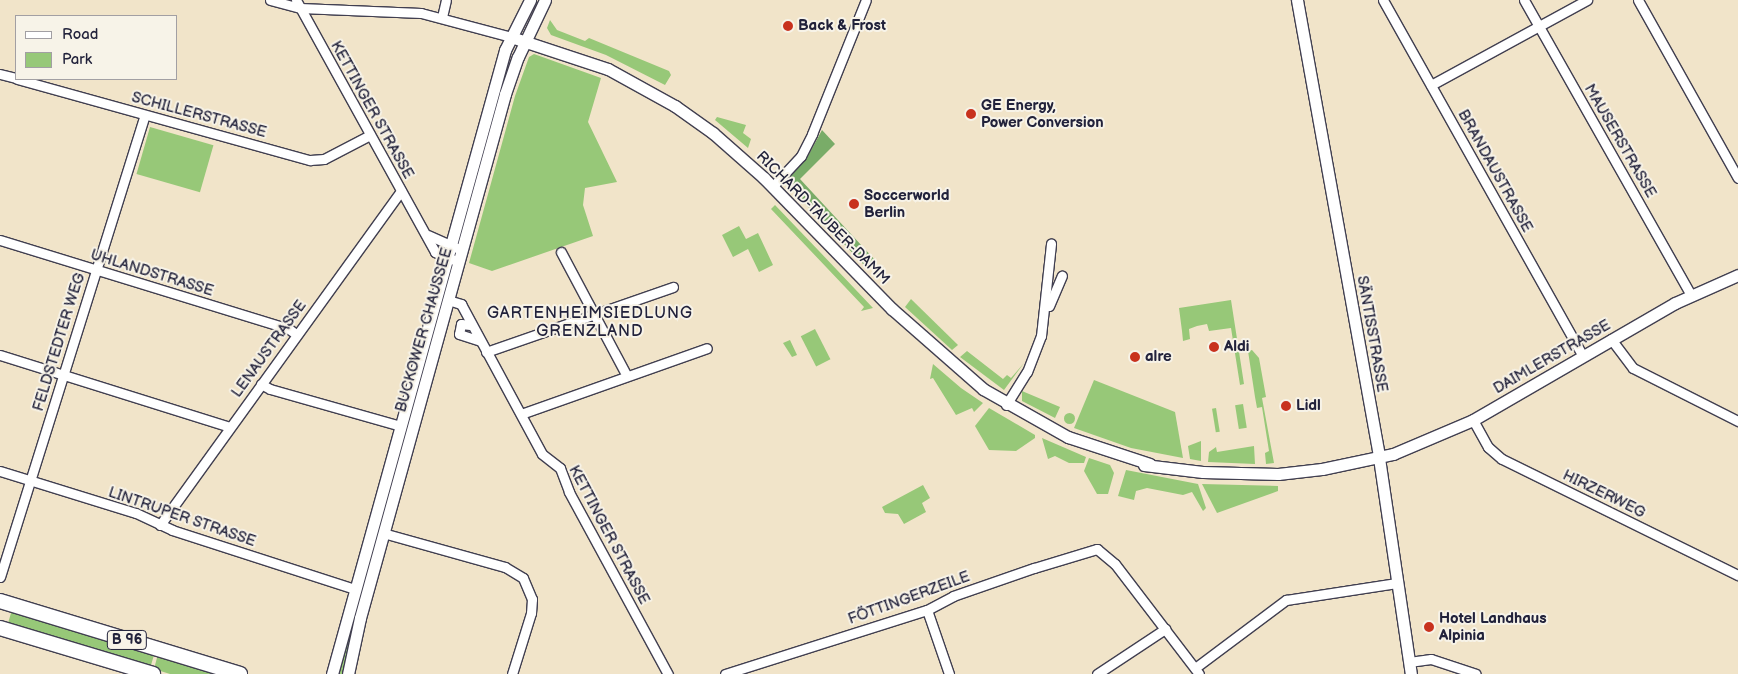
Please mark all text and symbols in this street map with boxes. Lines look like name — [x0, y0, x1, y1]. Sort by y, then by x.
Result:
legend — [15, 15, 178, 80]
place label: Back & Frost — [798, 17, 886, 35]
marker: Back & Frost — [782, 20, 794, 32]
text: Road — [62, 25, 98, 44]
street label: KETTINGER STRASSE — [327, 38, 417, 182]
text: Park — [62, 50, 92, 69]
street label: MAUSERSTRASSE — [1580, 81, 1660, 201]
street label: SCHILLERSTRASSE — [130, 88, 268, 142]
place label: GE Energy, Power Conversion — [981, 96, 1104, 131]
street label: BRANDAUSTRASSE — [1454, 107, 1536, 235]
marker: GE Energy, Power Conversion — [965, 108, 977, 120]
street label: RICHARD-TAUBER-DAMM — [753, 148, 893, 288]
place label: Soccerworld Berlin — [864, 186, 949, 221]
marker: Soccerworld Berlin — [848, 198, 860, 210]
street label: UHLANDSTRASSE — [88, 246, 216, 300]
street label: BUCKOWER CHAUSSEE — [392, 246, 456, 414]
street label: FELDSTEDTER WEG — [29, 270, 89, 414]
street label: SÄNTISSTRASSE — [1353, 274, 1391, 394]
street label: LENAUSTRASSE — [228, 297, 310, 401]
district label: GARTENHEIMSIEDLUNG GRENZLAND — [485, 304, 695, 342]
street label: DAIMLERSTRASSE — [1490, 316, 1614, 398]
place label: Aldi — [1224, 338, 1249, 356]
marker: Aldi — [1208, 341, 1220, 353]
place label: alre — [1145, 348, 1172, 366]
marker: alre — [1129, 351, 1141, 363]
place label: Lidl — [1296, 397, 1321, 415]
marker: Lidl — [1280, 400, 1292, 412]
street label: KETTINGER STRASSE — [565, 462, 653, 608]
street label: HIRZERWEG — [1560, 466, 1648, 522]
street label: LINTRUPER STRASSE — [106, 483, 258, 551]
street label: FÖTTINGERZEILE — [846, 568, 972, 628]
place label: Hotel Landhaus Alpinia — [1439, 609, 1547, 644]
marker: Hotel Landhaus Alpinia — [1423, 621, 1435, 633]
road number: B 96 — [106, 628, 148, 652]

